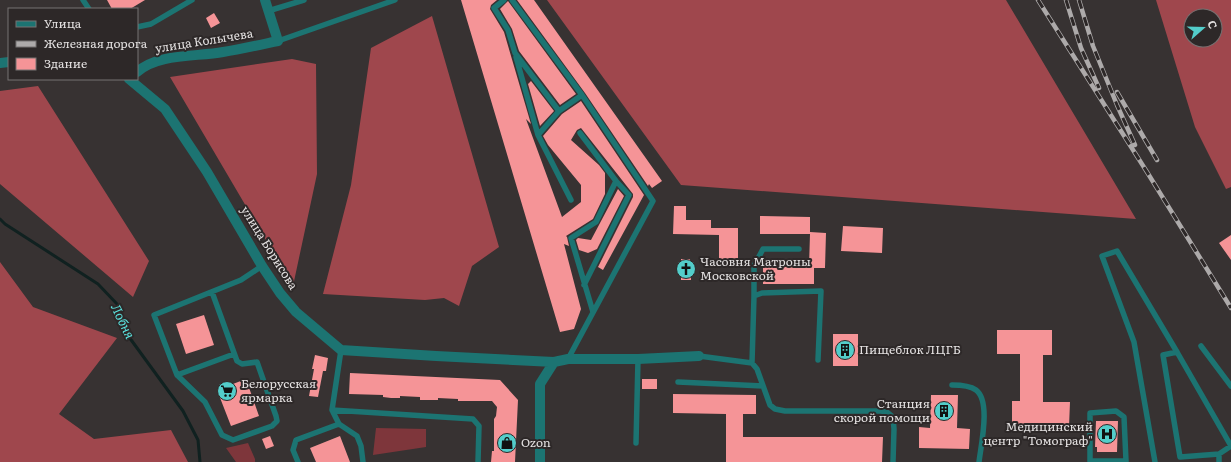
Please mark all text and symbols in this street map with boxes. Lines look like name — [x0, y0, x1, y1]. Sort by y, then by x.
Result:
legend — [8, 8, 138, 80]
north arrow — [1183, 8, 1223, 48]
text: Улица — [44, 14, 82, 32]
text: С — [1204, 18, 1222, 31]
street label: улица Колычева — [154, 23, 255, 57]
text: Железная дорога — [44, 34, 148, 52]
text: Здание — [44, 54, 87, 72]
street label: улица Борисова — [237, 202, 303, 293]
place label: Часовня Матроны Московской — [700, 252, 811, 284]
church icon: Часовня Матроны Московской — [675, 258, 697, 280]
water label: Лобня — [107, 300, 140, 342]
building icon: Пищеблок ЛЦГБ — [834, 339, 856, 361]
place label: Пищеблок ЛЦГБ — [859, 340, 961, 358]
place label: Белорусская ярмарка — [241, 374, 316, 406]
supermarket icon: Белорусская ярмарка — [216, 380, 238, 402]
place label: Станция скорой помощи — [834, 394, 930, 426]
building icon: Станция скорой помощи — [933, 400, 955, 422]
place label: Медицинский центр "Томограф" — [983, 417, 1093, 449]
hospital icon: Медицинский центр "Томограф" — [1096, 423, 1118, 445]
shop icon: Ozon — [496, 432, 518, 454]
place label: Ozon — [521, 433, 551, 451]

